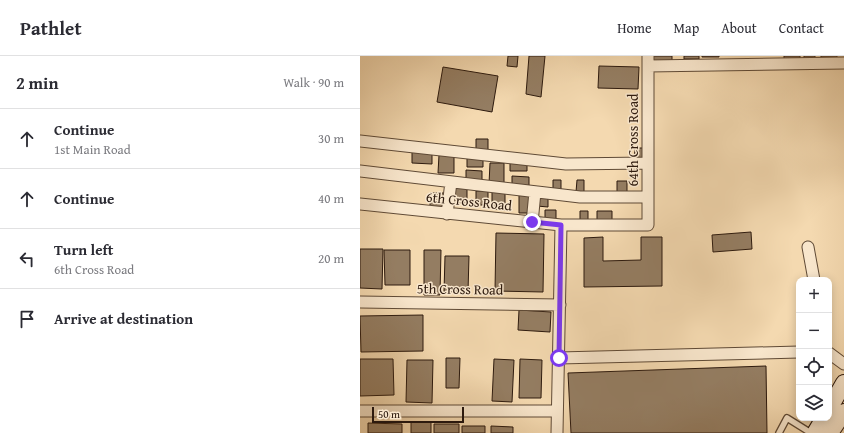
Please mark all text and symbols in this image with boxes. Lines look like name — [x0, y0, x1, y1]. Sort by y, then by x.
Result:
text: Pathlet — [20, 14, 82, 42]
text: Home — [617, 18, 652, 38]
text: Map — [674, 18, 699, 38]
text: About — [721, 18, 757, 38]
text: Contact — [779, 18, 824, 38]
text: 2 min — [16, 70, 58, 95]
text: Walk · 90 m — [283, 73, 344, 92]
street label: 64th Cross Road — [623, 93, 643, 187]
text: Continue — [54, 119, 115, 140]
icon: ahead — [16, 128, 38, 150]
text: 30 m — [318, 129, 344, 148]
text: 1st Main Road — [54, 140, 131, 159]
street label: 6th Cross Road — [425, 187, 514, 216]
icon: ahead — [16, 188, 38, 210]
text: Continue — [54, 188, 115, 209]
text: 40 m — [318, 189, 344, 208]
route end — [523, 213, 541, 231]
text: Turn left — [54, 239, 113, 260]
icon: left — [16, 248, 38, 270]
text: 20 m — [318, 249, 344, 268]
text: 6th Cross Road — [54, 260, 134, 279]
map controls — [796, 277, 832, 421]
button: + — [796, 277, 832, 313]
street label: 5th Cross Road — [417, 278, 504, 300]
icon: arrive — [16, 308, 38, 330]
text: Arrive at destination — [54, 308, 193, 329]
button: − — [796, 313, 832, 349]
route start — [550, 349, 568, 367]
button: locate — [796, 349, 832, 385]
button: layers — [796, 385, 832, 421]
scale bar — [372, 405, 464, 424]
text: 50 m — [378, 406, 400, 422]

